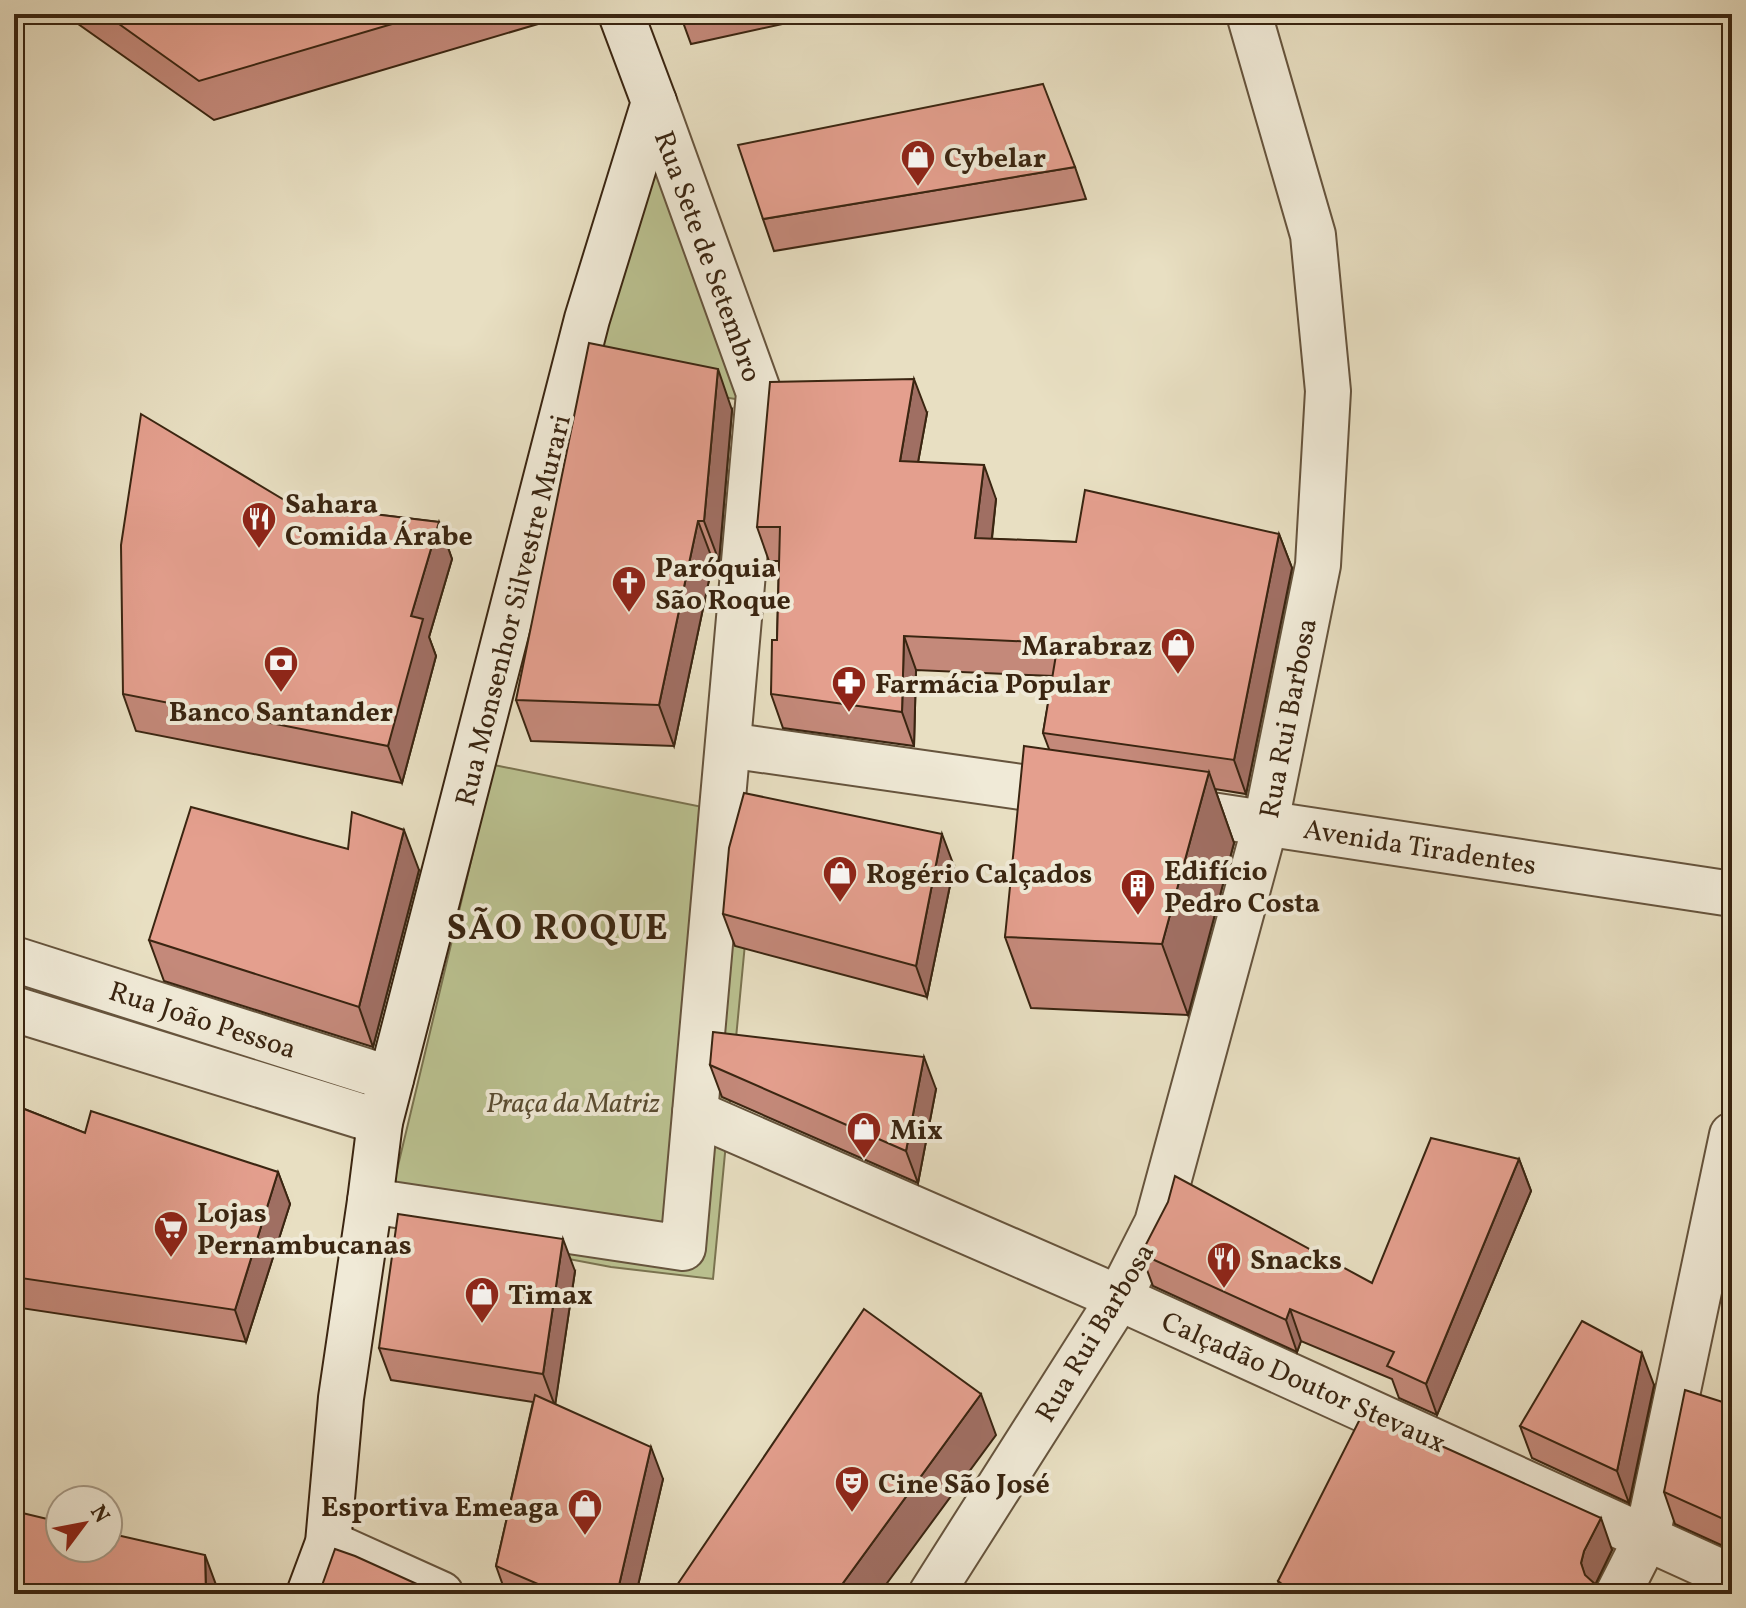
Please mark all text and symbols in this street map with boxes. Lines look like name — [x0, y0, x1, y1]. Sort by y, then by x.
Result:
street label: Rua Sete de Setembro — [643, 126, 770, 388]
shop icon: Cybelar — [899, 138, 937, 188]
place label: Cybelar — [944, 140, 1046, 179]
street label: Rua Monsenhor Silvestre Murari — [447, 411, 582, 810]
place label: Sahara Comida Árabe — [285, 486, 473, 557]
restaurant icon: Sahara Comida Árabe — [240, 500, 278, 550]
place label: Paróquia São Roque — [655, 550, 791, 621]
church icon: Paróquia São Roque — [610, 564, 648, 614]
street label: Rua Rui Barbosa — [1251, 615, 1328, 822]
shop icon: Marabraz — [1159, 626, 1197, 676]
place label: Marabraz — [1022, 628, 1152, 667]
bank icon: Banco Santander — [262, 644, 300, 694]
pharmacy icon: Farmácia Popular — [830, 664, 868, 714]
place label: Farmácia Popular — [875, 666, 1111, 705]
place label: Banco Santander — [169, 694, 393, 733]
street label: Avenida Tiradentes — [1300, 811, 1539, 886]
place label: Edifício Pedro Costa — [1164, 853, 1320, 924]
shop icon: Rogério Calçados — [821, 854, 859, 904]
place label: Rogério Calçados — [866, 856, 1092, 895]
building icon: Edifício Pedro Costa — [1119, 867, 1157, 917]
district label: SÃO ROQUE — [447, 905, 669, 955]
street label: Rua João Pessoa — [104, 973, 301, 1070]
park label: Praça da Matriz — [486, 1085, 660, 1124]
shop icon: Mix — [845, 1110, 883, 1160]
place label: Mix — [890, 1112, 943, 1151]
place label: Lojas Pernambucanas — [197, 1195, 412, 1266]
supermarket icon: Lojas Pernambucanas — [152, 1209, 190, 1259]
street label: Rua Rui Barbosa — [1027, 1236, 1165, 1430]
restaurant icon: Snacks — [1205, 1240, 1243, 1290]
place label: Snacks — [1250, 1242, 1342, 1281]
shop icon: Timax — [463, 1275, 501, 1325]
place label: Timax — [508, 1277, 593, 1316]
street label: Calçadão Doutor Stevaux — [1155, 1303, 1451, 1464]
theatre icon: Cine São José — [833, 1464, 871, 1514]
place label: Cine São José — [878, 1466, 1050, 1505]
north arrow — [44, 1484, 124, 1564]
shop icon: Esportiva Emeaga — [566, 1487, 604, 1537]
place label: Esportiva Emeaga — [321, 1489, 559, 1528]
text: N — [81, 1500, 116, 1530]

